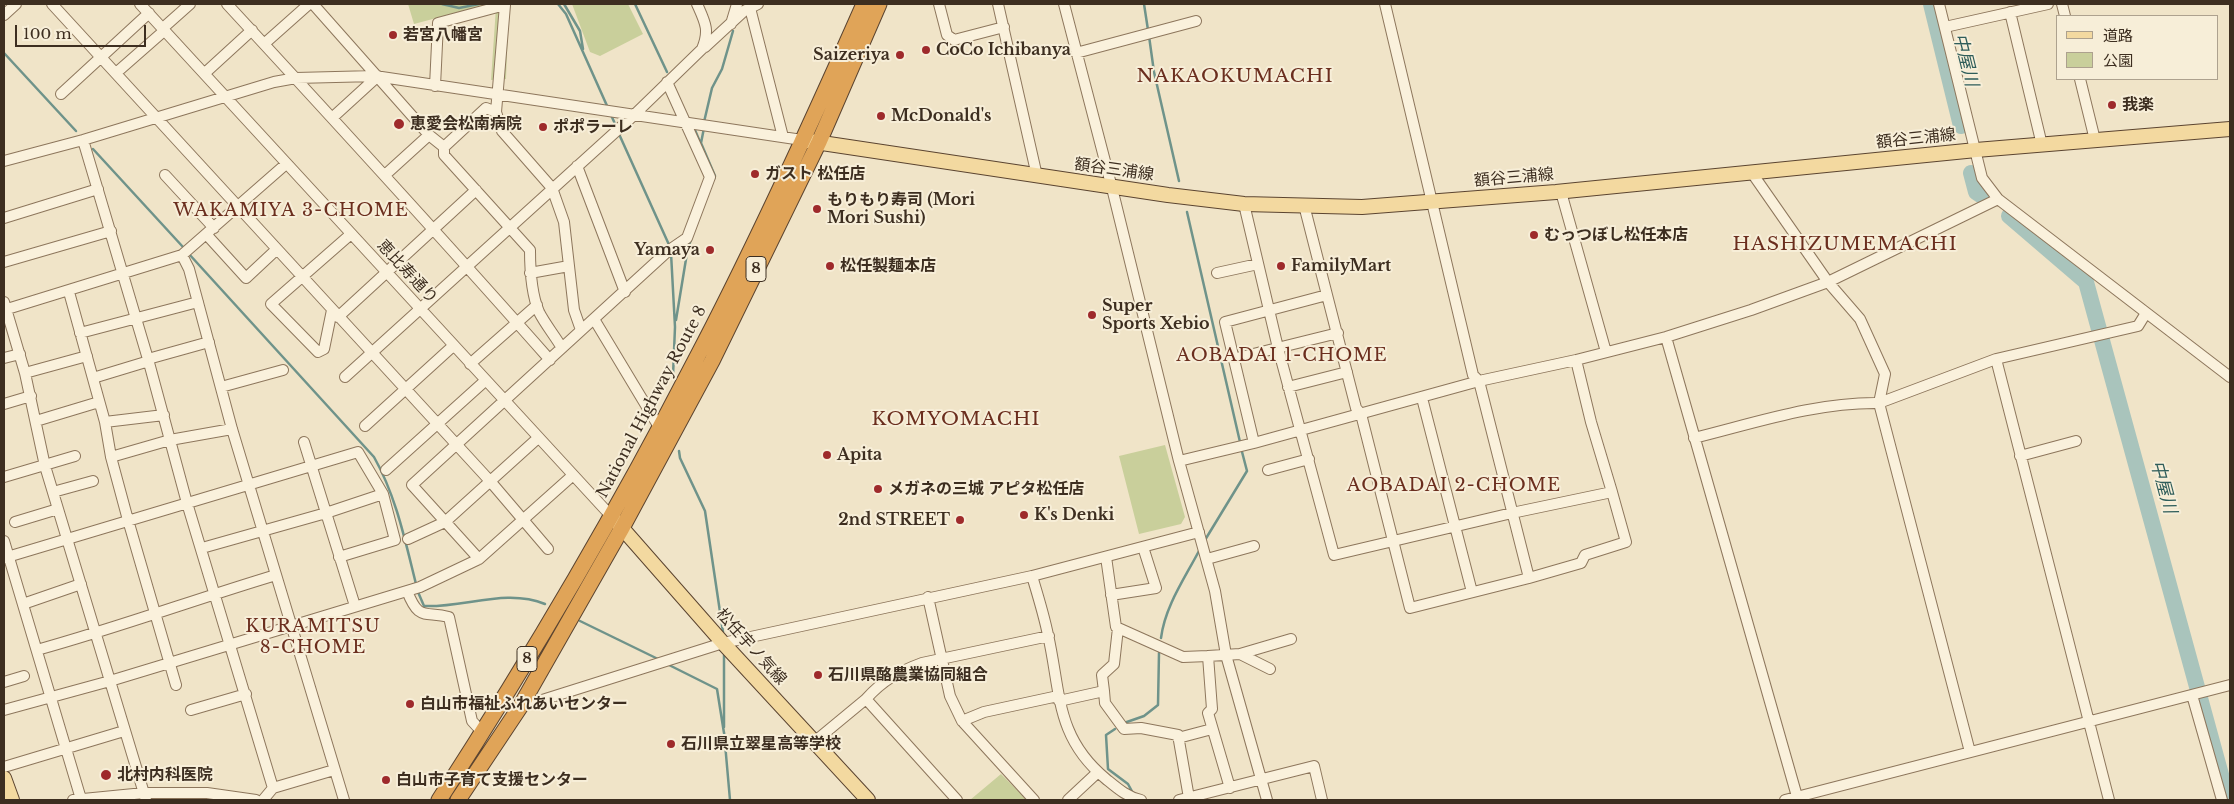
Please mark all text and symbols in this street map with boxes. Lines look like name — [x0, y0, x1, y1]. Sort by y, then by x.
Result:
scale bar — [18, 15, 149, 47]
legend — [2056, 15, 2219, 80]
text: 100 m — [23, 24, 72, 43]
place label: 若宮八幡宮 — [403, 25, 483, 45]
text: 道路 — [2103, 26, 2133, 45]
marker: 若宮八幡宮 — [387, 29, 399, 41]
water label: 中屋川 — [1948, 31, 1982, 89]
place label: CoCo Ichibanya — [936, 40, 1071, 60]
marker: CoCo Ichibanya — [920, 44, 932, 56]
place label: Saizeriya — [813, 45, 890, 65]
marker: Saizeriya — [894, 49, 906, 61]
text: 公園 — [2103, 51, 2133, 70]
district label: NAKAOKUMACHI — [1135, 66, 1335, 88]
place label: 我楽 — [2122, 95, 2154, 115]
marker: 我楽 — [2106, 99, 2118, 111]
place label: McDonald's — [891, 106, 992, 126]
marker: McDonald's — [875, 110, 887, 122]
place label: 恵愛会松南病院 — [410, 114, 522, 134]
marker: 恵愛会松南病院 — [392, 117, 406, 131]
place label: ポポラーレ — [553, 117, 633, 137]
marker: ポポラーレ — [537, 121, 549, 133]
street label: 額谷三浦線 — [1875, 125, 1957, 153]
street label: 額谷三浦線 — [1073, 155, 1155, 185]
place label: ガスト 松任店 — [765, 164, 865, 184]
street label: 額谷三浦線 — [1473, 165, 1555, 191]
marker: ガスト 松任店 — [749, 168, 761, 180]
place label: もりもり寿司 (Mori Mori Sushi) — [827, 190, 975, 228]
district label: WAKAMIYA 3-CHOME — [171, 200, 411, 222]
marker: もりもり寿司 (Mori Mori Sushi) — [811, 203, 823, 215]
place label: むっつぼし松任本店 — [1544, 225, 1688, 245]
marker: むっつぼし松任本店 — [1528, 229, 1540, 241]
district label: HASHIZUMEMACHI — [1731, 234, 1959, 256]
street label: 恵比寿通り — [373, 236, 441, 308]
place label: Yamaya — [634, 240, 700, 260]
marker: Yamaya — [704, 244, 716, 256]
road number: 8 — [746, 256, 766, 282]
place label: 松任製麺本店 — [840, 256, 936, 276]
place label: FamilyMart — [1291, 256, 1391, 276]
marker: 松任製麺本店 — [824, 260, 836, 272]
marker: FamilyMart — [1275, 260, 1287, 272]
place label: Super Sports Xebio — [1102, 296, 1210, 334]
street label: National Highway Route 8 — [593, 303, 711, 501]
marker: Super Sports Xebio — [1086, 309, 1098, 321]
district label: AOBADAI 1-CHOME — [1174, 345, 1390, 367]
district label: KOMYOMACHI — [870, 409, 1042, 431]
place label: Apita — [837, 445, 882, 465]
marker: Apita — [821, 449, 833, 461]
water label: 中屋川 — [2146, 458, 2180, 516]
district label: AOBADAI 2-CHOME — [1345, 475, 1563, 497]
place label: メガネの三城 アピタ松任店 — [888, 479, 1084, 499]
marker: メガネの三城 アピタ松任店 — [872, 483, 884, 495]
place label: K's Denki — [1034, 505, 1114, 525]
marker: K's Denki — [1018, 509, 1030, 521]
place label: 2nd STREET — [838, 510, 950, 530]
marker: 2nd STREET — [954, 514, 966, 526]
street label: 松任宇ノ気線 — [712, 605, 790, 689]
district label: KURAMITSU 8-CHOME — [244, 616, 382, 659]
road number: 8 — [517, 646, 537, 672]
place label: 石川県酪農業協同組合 — [828, 665, 988, 685]
marker: 石川県酪農業協同組合 — [812, 669, 824, 681]
place label: 白山市福祉ふれあいセンター — [420, 694, 628, 714]
marker: 白山市福祉ふれあいセンター — [404, 698, 416, 710]
place label: 石川県立翠星高等学校 — [681, 734, 841, 754]
marker: 石川県立翠星高等学校 — [665, 738, 677, 750]
place label: 北村内科医院 — [117, 765, 213, 785]
marker: 北村内科医院 — [99, 768, 113, 782]
place label: 白山市子育て支援センター — [396, 770, 588, 790]
marker: 白山市子育て支援センター — [380, 774, 392, 786]

